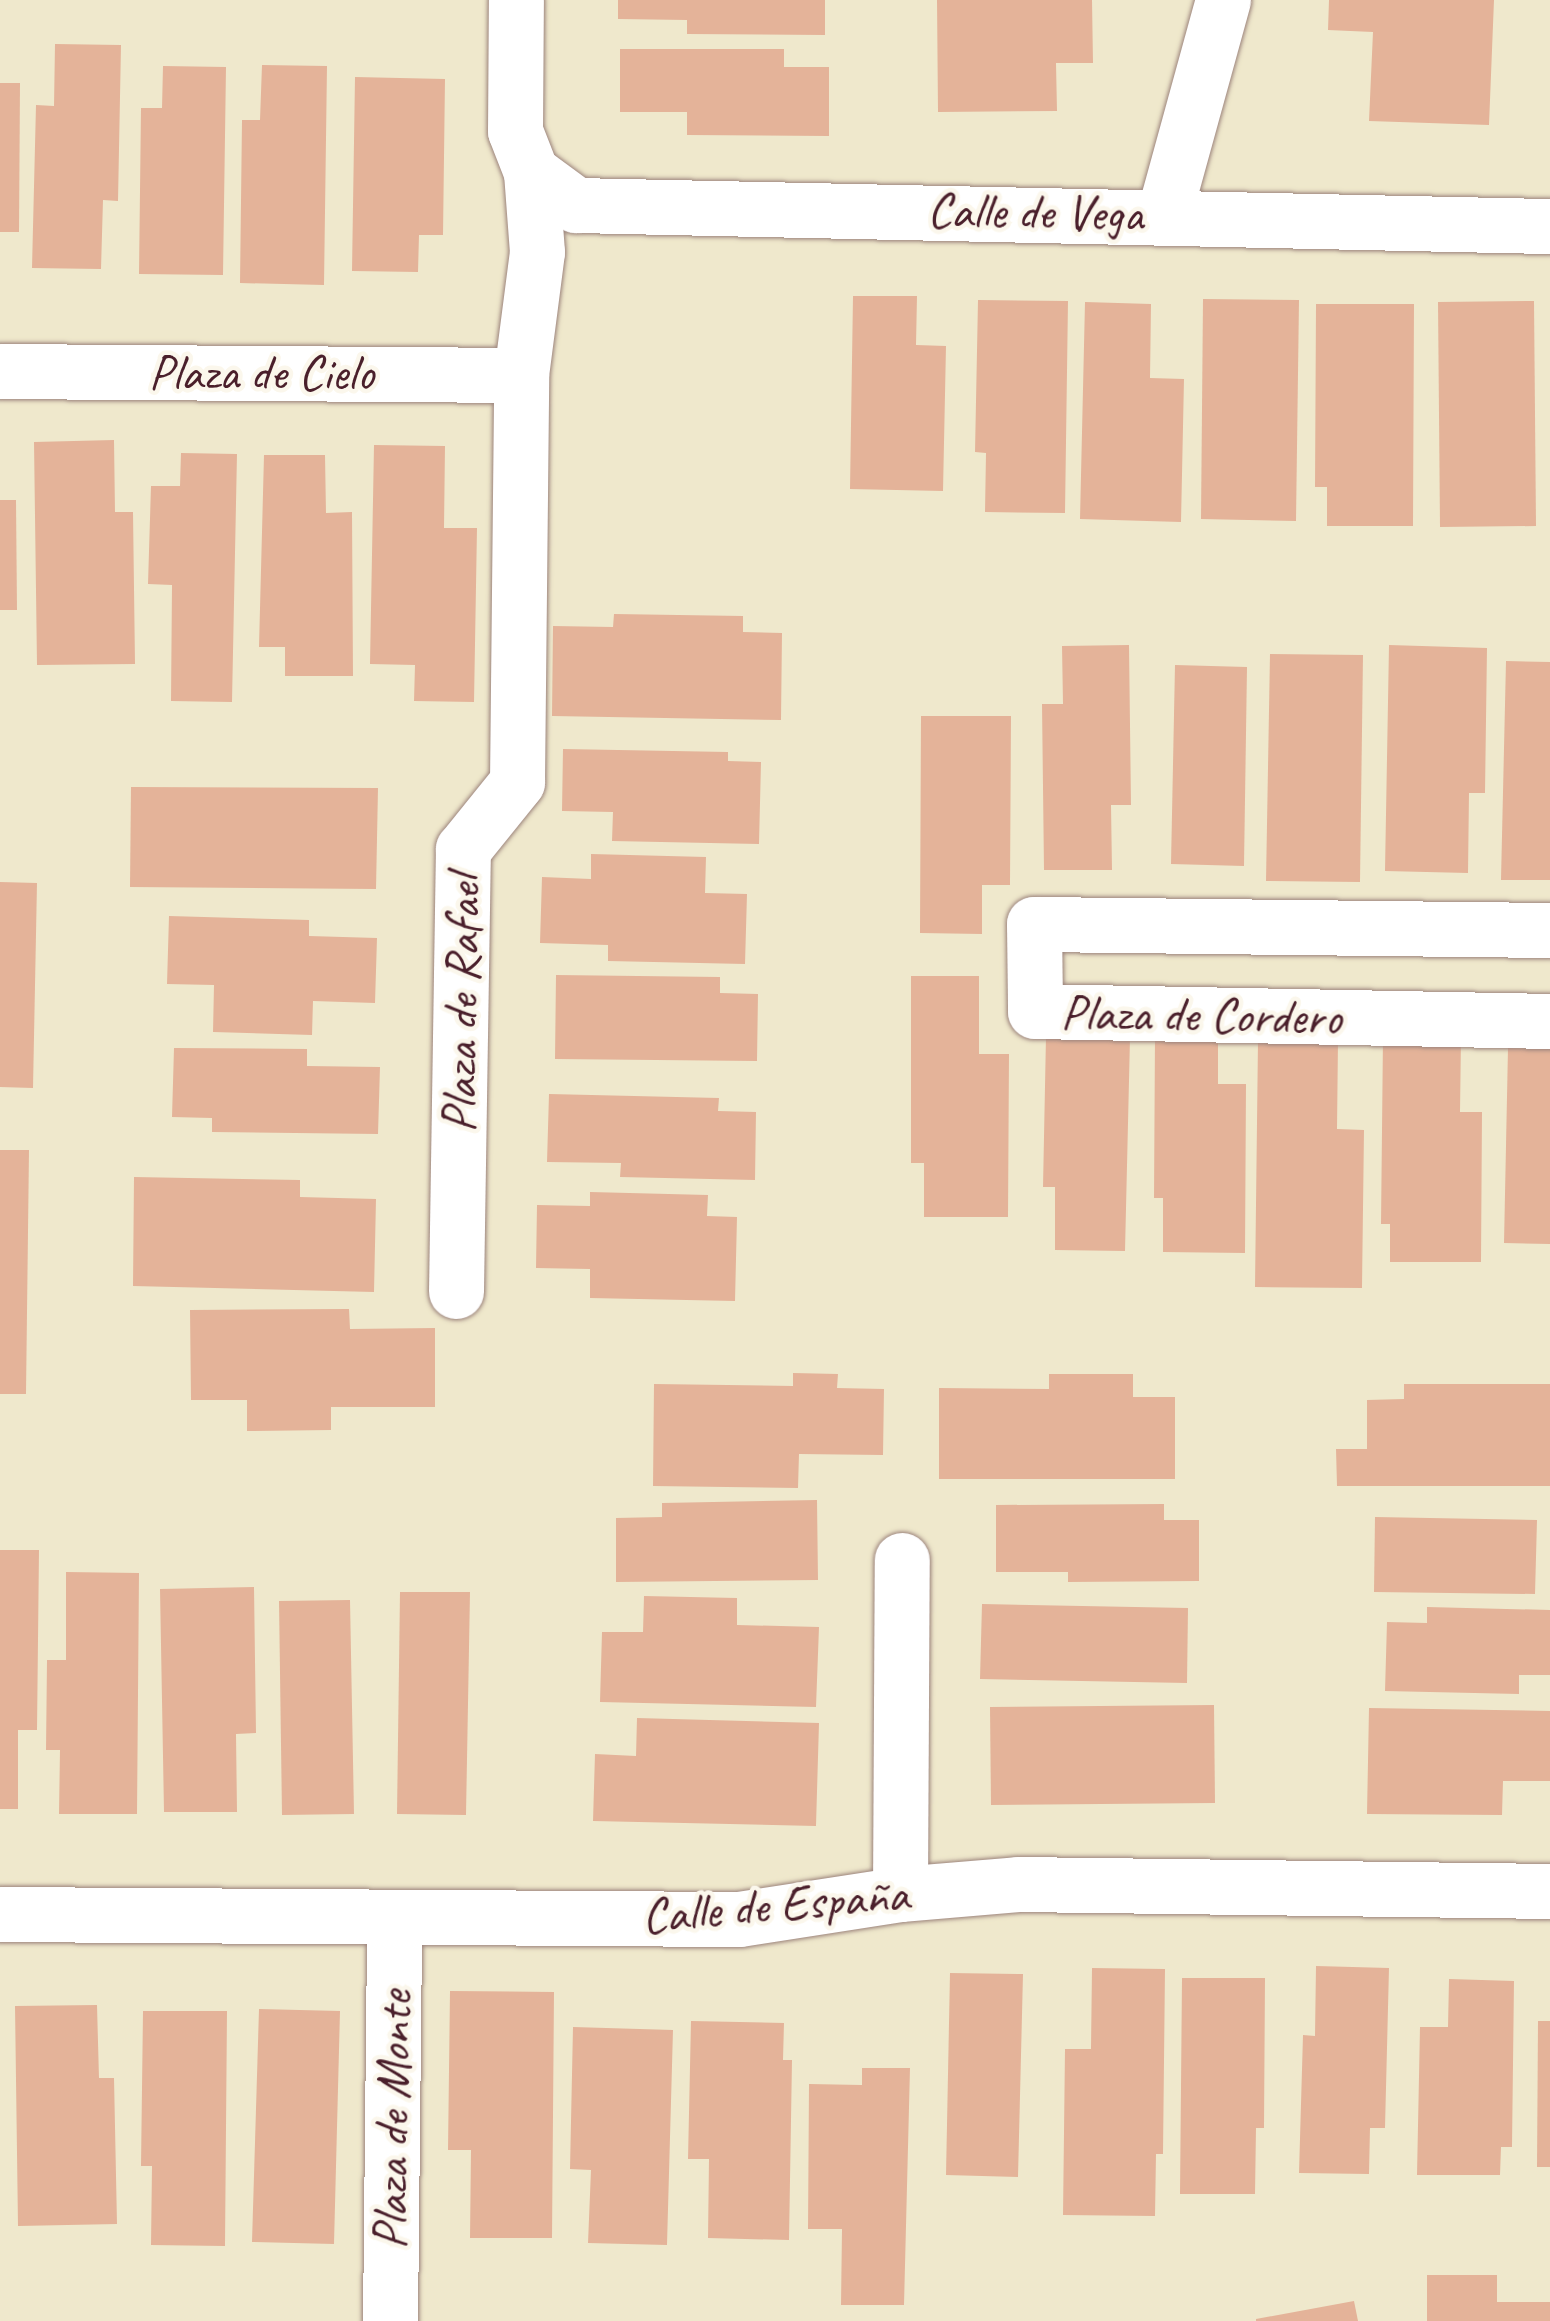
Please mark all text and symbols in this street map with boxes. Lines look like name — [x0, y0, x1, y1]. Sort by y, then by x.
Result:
street label: Calle de Vega — [927, 180, 1143, 244]
street label: Plaza de Cielo — [148, 343, 374, 403]
street label: Plaza de Rafael — [429, 875, 493, 1133]
street label: Plaza de Cordero — [1060, 983, 1342, 1047]
street label: Calle de España — [639, 1863, 911, 1947]
street label: Plaza de Monte — [360, 1990, 424, 2250]

